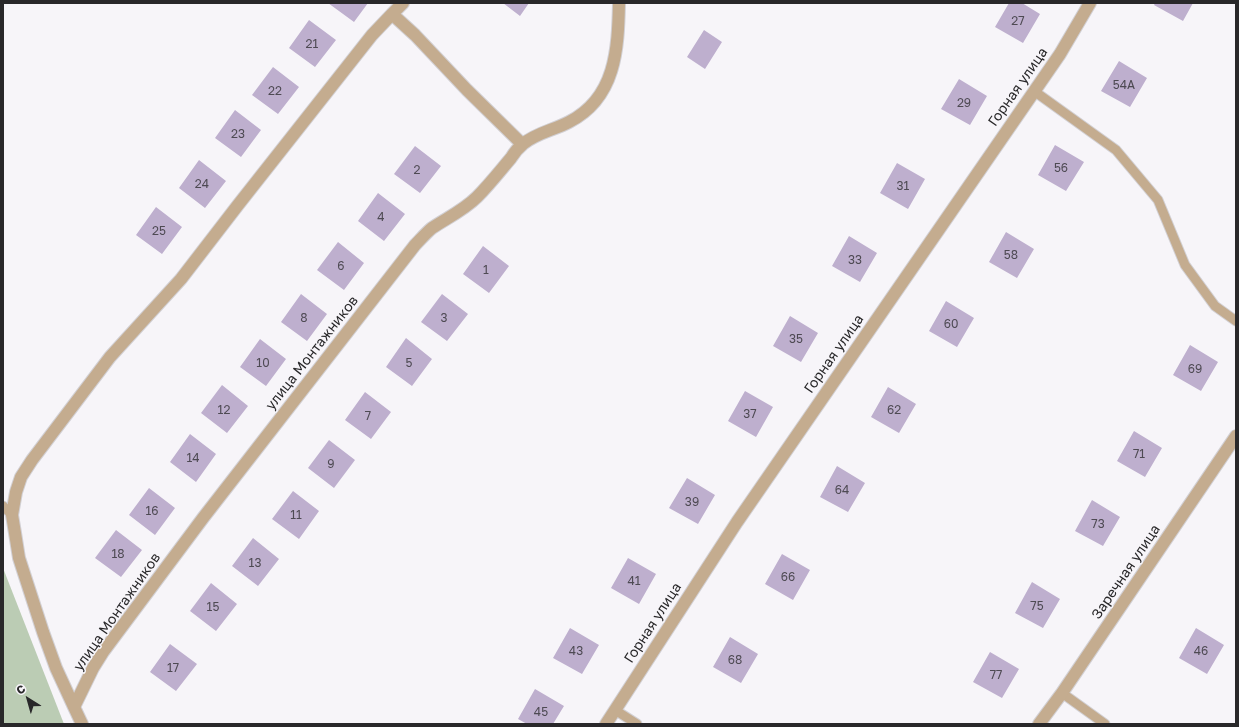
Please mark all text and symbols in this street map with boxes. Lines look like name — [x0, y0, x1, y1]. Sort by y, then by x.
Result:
house number: 27 — [1011, 14, 1025, 28]
house number: 21 — [306, 37, 318, 51]
street label: Горная улица — [985, 44, 1051, 130]
house number: 54А — [1113, 78, 1135, 92]
house number: 22 — [268, 84, 282, 98]
house number: 29 — [957, 96, 971, 110]
house number: 23 — [231, 127, 245, 141]
house number: 56 — [1054, 161, 1068, 175]
house number: 2 — [414, 163, 420, 177]
house number: 24 — [195, 177, 209, 191]
house number: 31 — [897, 179, 909, 193]
house number: 4 — [377, 210, 385, 224]
house number: 25 — [152, 224, 166, 238]
house number: 58 — [1004, 248, 1018, 262]
house number: 33 — [848, 253, 862, 267]
house number: 6 — [337, 259, 345, 273]
house number: 1 — [483, 263, 489, 277]
street label: улица Монтажников — [262, 293, 362, 413]
house number: 8 — [300, 311, 308, 325]
house number: 3 — [440, 311, 448, 325]
street label: Горная улица — [801, 311, 867, 397]
house number: 60 — [944, 317, 958, 331]
house number: 35 — [789, 332, 803, 346]
house number: 10 — [256, 356, 270, 370]
house number: 5 — [406, 356, 412, 370]
house number: 69 — [1188, 362, 1202, 376]
house number: 12 — [218, 403, 230, 417]
house number: 62 — [887, 403, 901, 417]
house number: 37 — [743, 407, 757, 421]
house number: 7 — [365, 409, 371, 423]
house number: 71 — [1133, 447, 1145, 461]
house number: 14 — [186, 451, 200, 465]
house number: 9 — [327, 457, 335, 471]
house number: 64 — [835, 483, 849, 497]
house number: 39 — [685, 495, 699, 509]
house number: 16 — [145, 504, 159, 518]
house number: 11 — [290, 508, 302, 522]
house number: 73 — [1091, 517, 1105, 531]
street label: Заречная улица — [1088, 522, 1164, 622]
house number: 18 — [111, 547, 125, 561]
street label: улица Монтажников — [70, 550, 164, 674]
house number: 13 — [249, 556, 261, 570]
house number: 66 — [781, 570, 795, 584]
house number: 41 — [627, 574, 641, 588]
street label: Горная улица — [621, 580, 685, 666]
house number: 75 — [1030, 599, 1044, 613]
house number: 15 — [207, 600, 219, 614]
house number: 43 — [569, 644, 583, 658]
house number: 46 — [1194, 644, 1208, 658]
house number: 68 — [728, 653, 742, 667]
house number: 17 — [167, 661, 179, 675]
house number: 77 — [990, 668, 1002, 682]
north arrow — [8, 679, 48, 719]
text: С — [13, 681, 28, 697]
house number: 45 — [534, 705, 548, 719]

